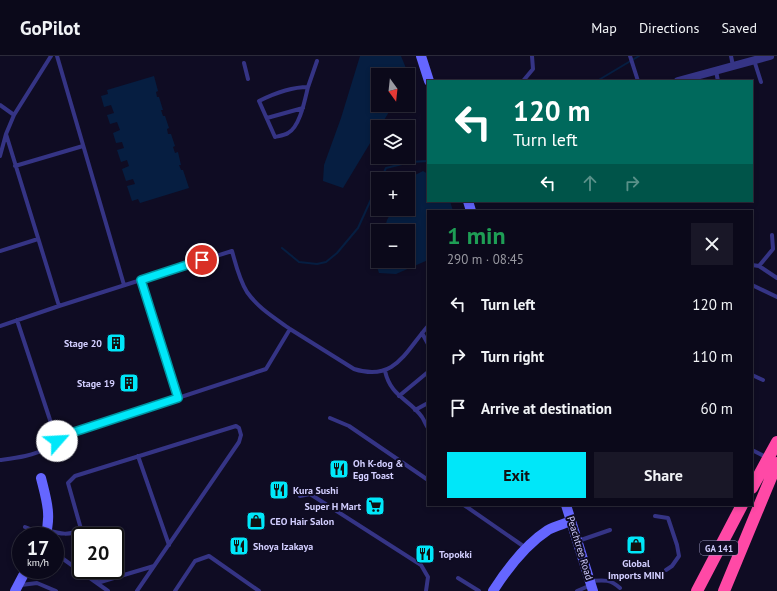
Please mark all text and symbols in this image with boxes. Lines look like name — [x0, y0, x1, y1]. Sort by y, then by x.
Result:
text: GoPilot — [20, 16, 80, 40]
text: Map — [591, 19, 617, 37]
text: Directions — [639, 19, 699, 37]
text: Saved — [721, 19, 757, 37]
north arrow — [371, 68, 415, 112]
map controls — [371, 68, 415, 268]
text: 120 m — [513, 92, 590, 129]
icon: left — [447, 96, 499, 148]
button: layers — [371, 120, 415, 164]
text: Turn left — [513, 128, 578, 151]
button: + — [371, 172, 415, 216]
icon: left — [537, 172, 559, 194]
icon: ahead — [579, 172, 601, 194]
icon: right — [621, 172, 643, 194]
text: 1 min — [447, 220, 506, 251]
button: close — [691, 223, 733, 265]
button: − — [371, 224, 415, 268]
pin — [185, 243, 219, 277]
icon: arrive — [191, 249, 213, 271]
text: 290 m · 08:45 — [447, 251, 524, 268]
icon: left — [447, 293, 469, 315]
text: Turn left — [481, 295, 535, 314]
text: 120 m — [692, 295, 733, 314]
building icon: Stage 20 — [105, 332, 127, 354]
place label: Stage 20 — [64, 337, 102, 350]
icon: right — [447, 345, 469, 367]
text: Turn right — [481, 347, 544, 366]
text: 110 m — [692, 347, 733, 366]
building icon: Stage 19 — [118, 372, 140, 394]
place label: Stage 19 — [77, 377, 115, 390]
icon: arrive — [447, 397, 469, 419]
text: Arrive at destination — [481, 399, 612, 418]
text: 60 m — [700, 399, 733, 418]
position arrow — [36, 420, 78, 462]
button: Exit — [447, 452, 586, 498]
button: Share — [594, 452, 733, 498]
place label: Oh K-dog & Egg Toast — [353, 457, 403, 482]
restaurant icon: Oh K-dog & Egg Toast — [328, 458, 350, 480]
restaurant icon: Kura Sushi — [268, 479, 290, 501]
place label: Kura Sushi — [293, 484, 339, 497]
supermarket icon: Super H Mart — [364, 495, 386, 517]
place label: Super H Mart — [305, 500, 362, 513]
shop icon: CEO Hair Salon — [245, 510, 267, 532]
place label: CEO Hair Salon — [270, 515, 334, 528]
street label: Peachtree Road — [564, 515, 596, 581]
speed limit sign: 20 — [72, 527, 124, 579]
shop icon: Global Imports MINI — [625, 534, 647, 556]
text: 17 — [27, 535, 49, 561]
restaurant icon: Shoya Izakaya — [228, 535, 250, 557]
place label: Shoya Izakaya — [253, 540, 313, 553]
road number: GA 141 — [700, 541, 738, 555]
restaurant icon: Topokki — [414, 543, 436, 565]
place label: Topokki — [439, 548, 472, 561]
text: km/h — [27, 556, 49, 569]
place label: Global Imports MINI — [608, 557, 664, 582]

